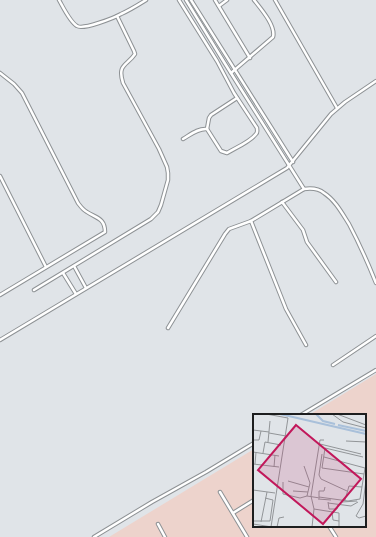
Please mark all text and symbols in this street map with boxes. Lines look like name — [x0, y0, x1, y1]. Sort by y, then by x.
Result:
inset map — [253, 414, 366, 527]

